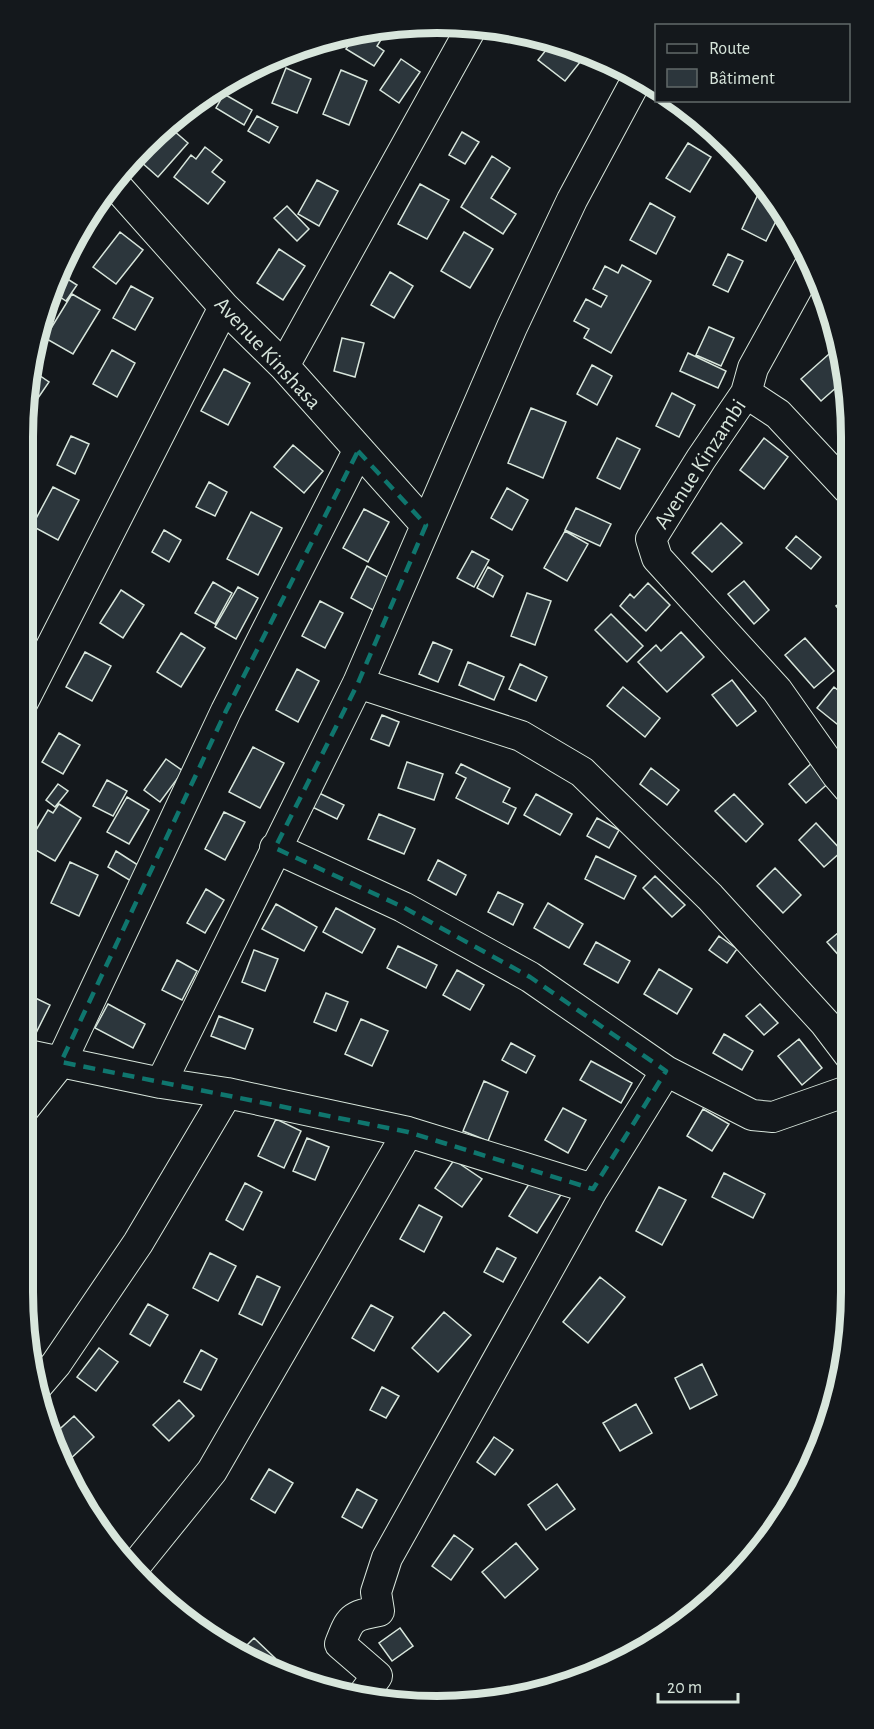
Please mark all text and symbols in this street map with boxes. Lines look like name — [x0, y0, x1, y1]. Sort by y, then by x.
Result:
legend — [655, 24, 850, 102]
text: Route — [709, 40, 750, 58]
text: Bâtiment — [709, 70, 775, 88]
street label: Avenue Kinshasa — [211, 293, 325, 413]
street label: Avenue Kinzambi — [650, 395, 750, 533]
scale bar — [658, 1666, 738, 1704]
text: 20 m — [667, 1679, 702, 1697]

